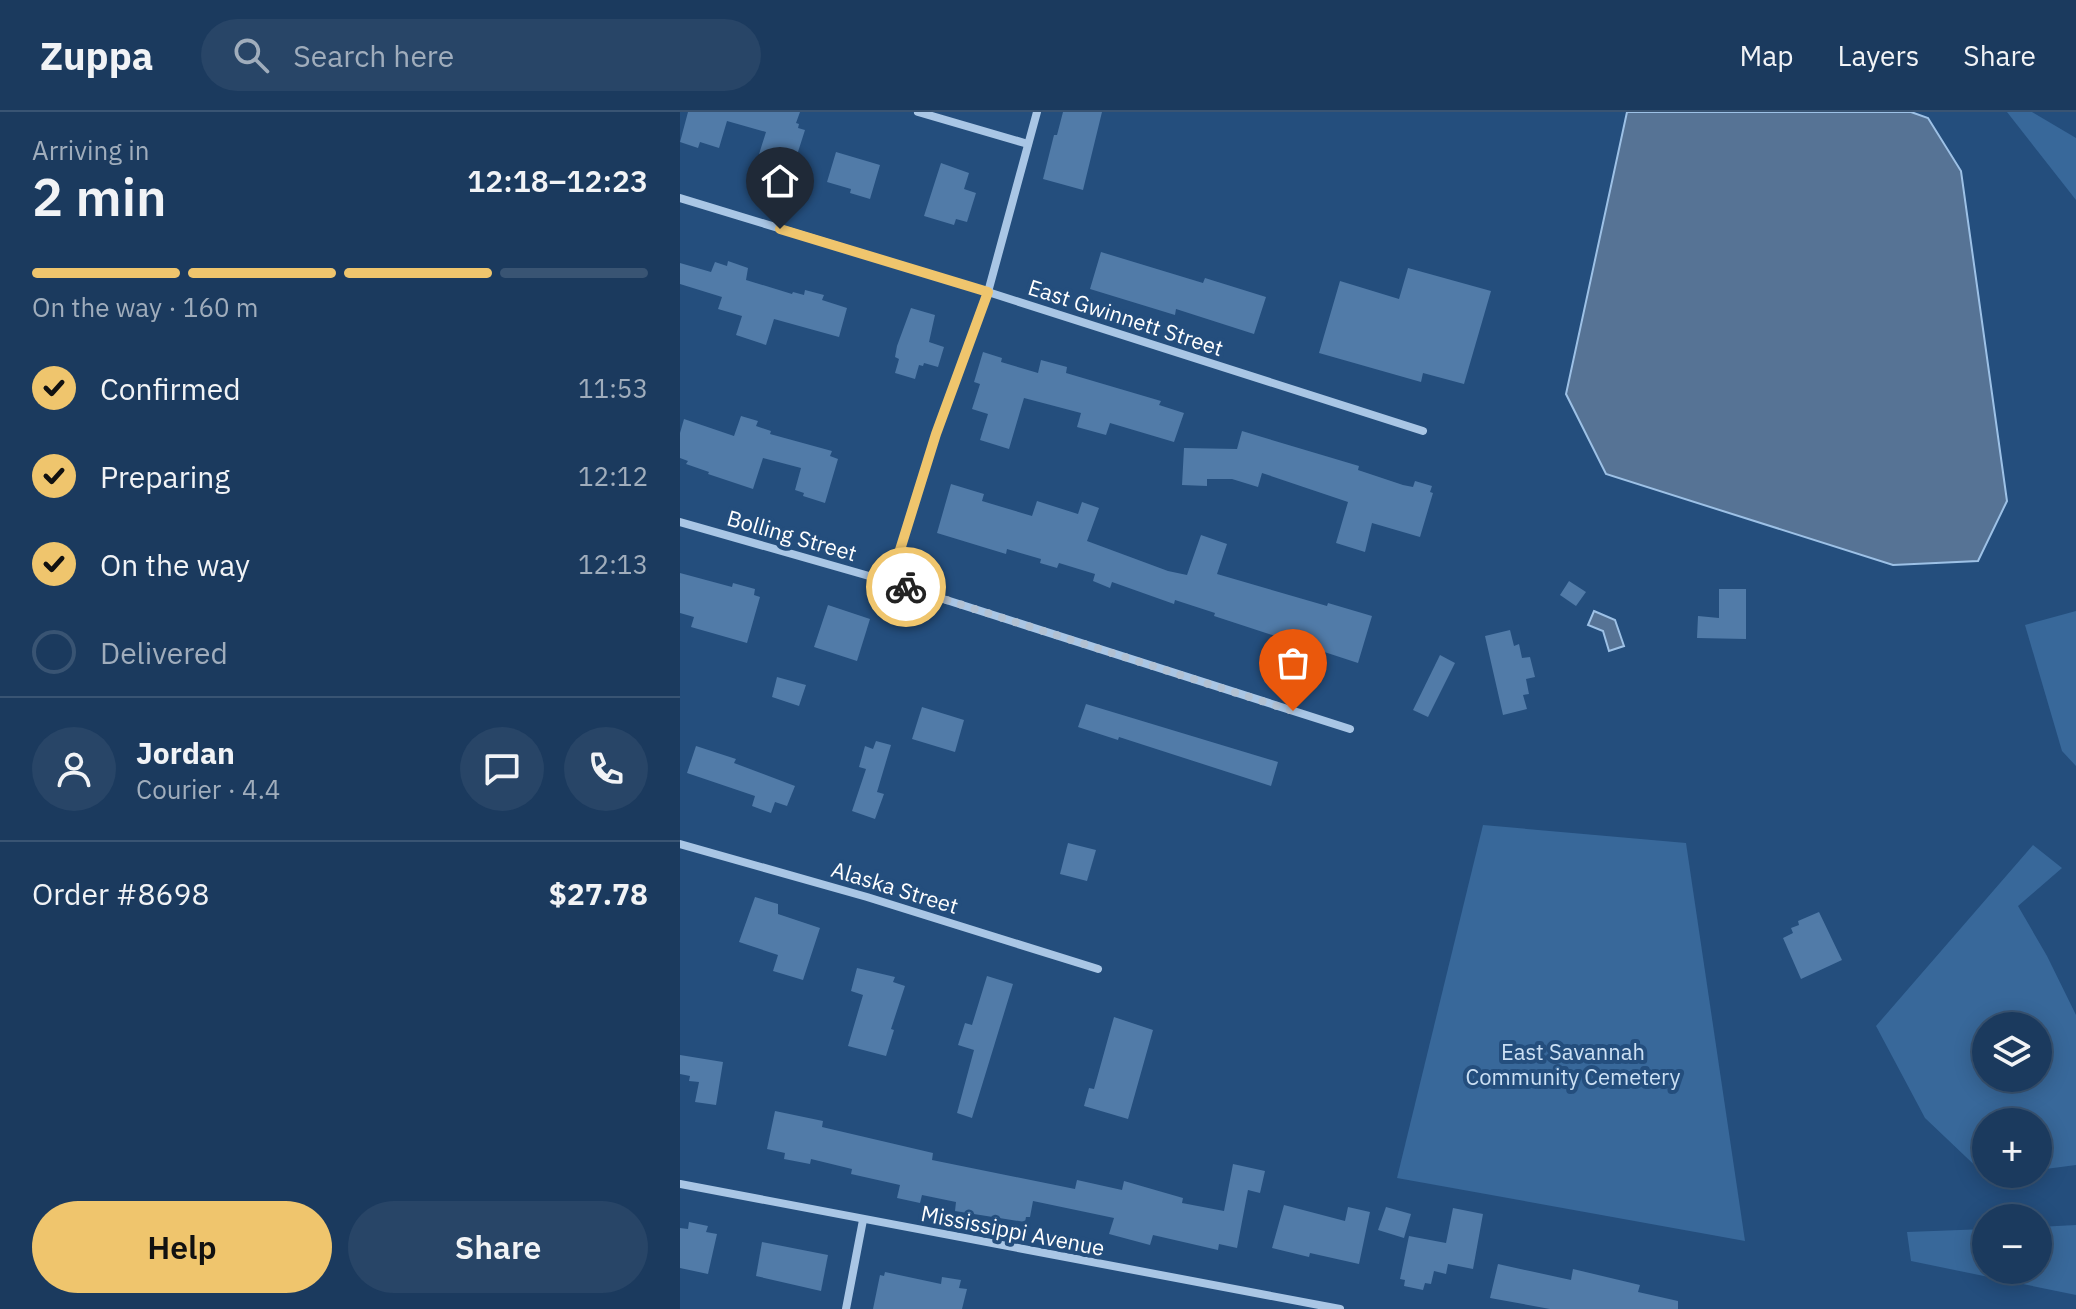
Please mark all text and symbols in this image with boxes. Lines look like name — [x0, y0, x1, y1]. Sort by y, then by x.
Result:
search box — [201, 19, 761, 91]
text: Zuppa — [40, 31, 153, 80]
icon: search — [229, 33, 273, 77]
text: Search here — [293, 36, 454, 75]
text: Map — [1739, 37, 1793, 74]
text: Layers — [1837, 37, 1919, 74]
text: Share — [1963, 37, 2036, 74]
text: Arriving in — [32, 133, 149, 167]
pin — [746, 147, 814, 229]
icon: home — [758, 159, 802, 203]
text: 12:18–12:23 — [467, 161, 648, 200]
text: 2 min — [32, 163, 167, 230]
street label: East Gwinnett Street — [1025, 272, 1227, 362]
text: On the way · 160 m — [32, 290, 258, 324]
icon: check — [32, 366, 76, 410]
text: Confirmed — [100, 369, 241, 408]
text: 11:53 — [578, 371, 648, 405]
icon: check — [32, 454, 76, 498]
text: Preparing — [100, 457, 230, 496]
text: 12:12 — [578, 459, 648, 493]
street label: Bolling Street — [724, 503, 860, 567]
icon: check — [32, 542, 76, 586]
text: On the way — [100, 545, 250, 584]
text: 12:13 — [578, 547, 648, 581]
courier — [866, 547, 946, 627]
icon: bike — [884, 565, 928, 609]
pin — [1259, 629, 1327, 711]
text: Delivered — [100, 633, 228, 672]
icon: bag — [1271, 641, 1315, 685]
button: person — [32, 727, 116, 811]
button: chat — [460, 727, 544, 811]
button: phone — [564, 727, 648, 811]
text: Jordan — [136, 733, 235, 772]
text: Courier · 4.4 — [136, 772, 280, 806]
street label: Alaska Street — [828, 854, 962, 920]
text: Order #8698 — [32, 874, 209, 913]
text: $27.78 — [549, 874, 648, 913]
map controls — [1972, 1012, 2052, 1284]
button: layers — [1972, 1012, 2052, 1092]
park label: East Savannah Community Cemetery — [1466, 1037, 1680, 1091]
button: + — [1972, 1108, 2052, 1188]
street label: Mississippi Avenue — [919, 1198, 1107, 1262]
button: Help — [32, 1201, 332, 1293]
button: Share — [348, 1201, 648, 1293]
button: − — [1972, 1204, 2052, 1284]

